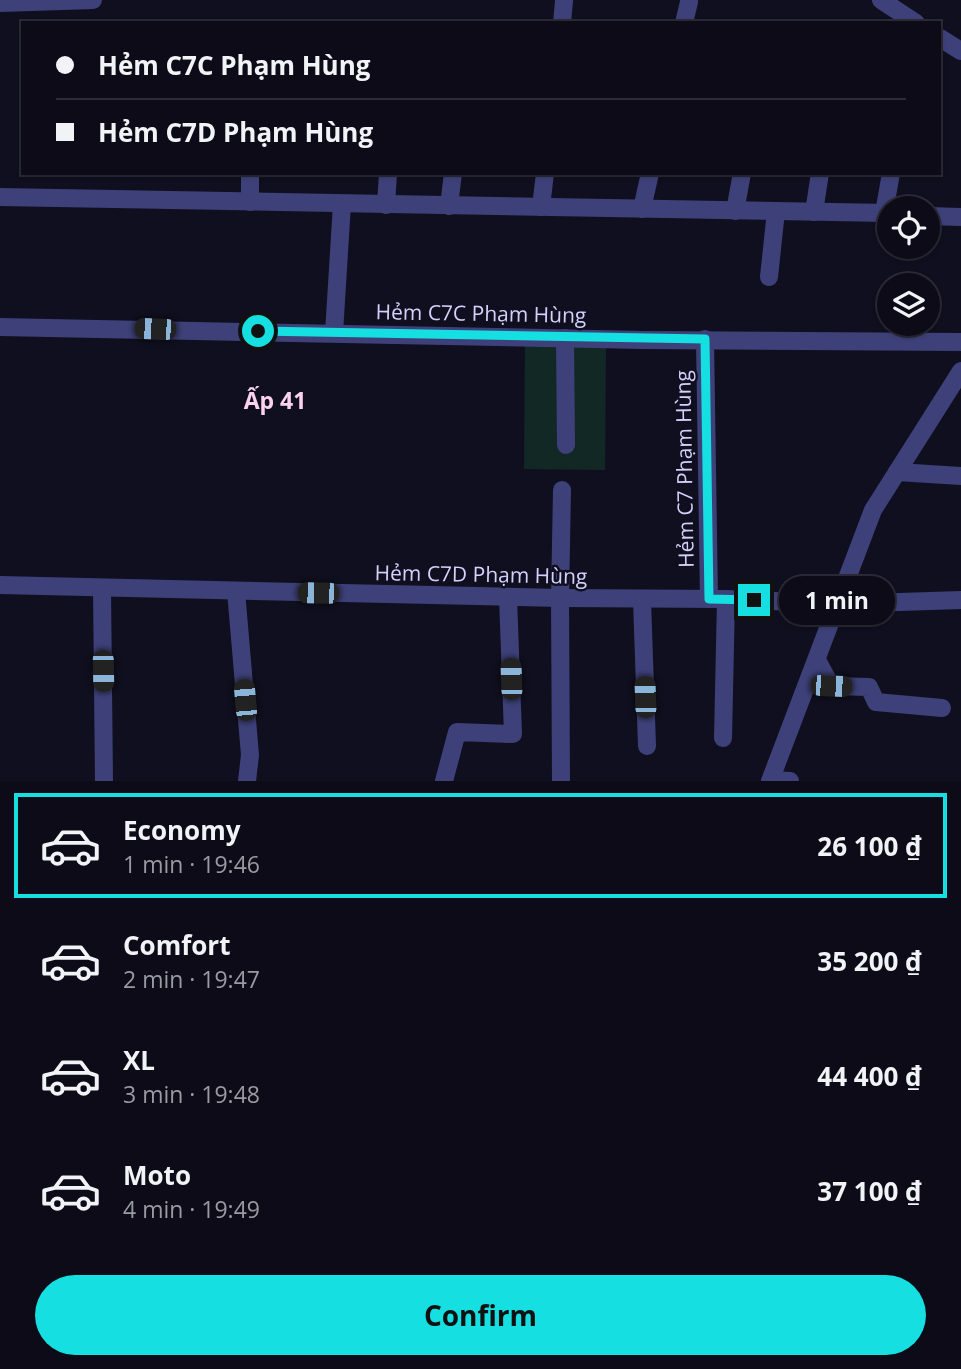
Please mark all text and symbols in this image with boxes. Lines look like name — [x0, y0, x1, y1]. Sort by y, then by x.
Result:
text: Hẻm C7C Phạm Hùng — [98, 47, 370, 83]
text: Hẻm C7D Phạm Hùng — [98, 114, 373, 150]
map controls — [877, 196, 940, 336]
button: locate — [877, 196, 940, 259]
button: layers — [877, 273, 940, 336]
street label: Hẻm C7C Phạm Hùng — [375, 297, 587, 329]
route start — [242, 315, 274, 347]
car — [134, 318, 177, 340]
street label: Hẻm C7 Phạm Hùng — [668, 370, 700, 568]
district label: Ấp 41 — [244, 384, 306, 416]
street label: Hẻm C7D Phạm Hùng — [374, 558, 588, 590]
callout: 1 min — [778, 576, 894, 624]
car — [297, 582, 340, 604]
route end — [738, 584, 770, 616]
text: 1 min — [805, 584, 869, 616]
car — [93, 650, 114, 692]
car — [500, 658, 523, 700]
car — [810, 675, 853, 697]
car — [634, 676, 657, 718]
car — [233, 678, 258, 722]
text: Economy — [123, 812, 241, 848]
icon: car — [39, 814, 102, 877]
text: 26 100 ₫ — [817, 828, 922, 864]
text: 1 min · 19:46 — [123, 848, 260, 880]
text: Comfort — [123, 927, 230, 963]
icon: car — [39, 929, 102, 992]
text: 35 200 ₫ — [817, 943, 922, 979]
text: 2 min · 19:47 — [123, 963, 260, 995]
text: XL — [123, 1042, 155, 1078]
icon: car — [39, 1044, 102, 1107]
text: 44 400 ₫ — [817, 1058, 922, 1094]
text: 3 min · 19:48 — [123, 1078, 260, 1110]
text: Moto — [123, 1157, 191, 1193]
icon: car — [39, 1159, 102, 1222]
text: 37 100 ₫ — [817, 1173, 922, 1209]
text: 4 min · 19:49 — [123, 1193, 260, 1225]
button: Confirm — [35, 1275, 926, 1355]

